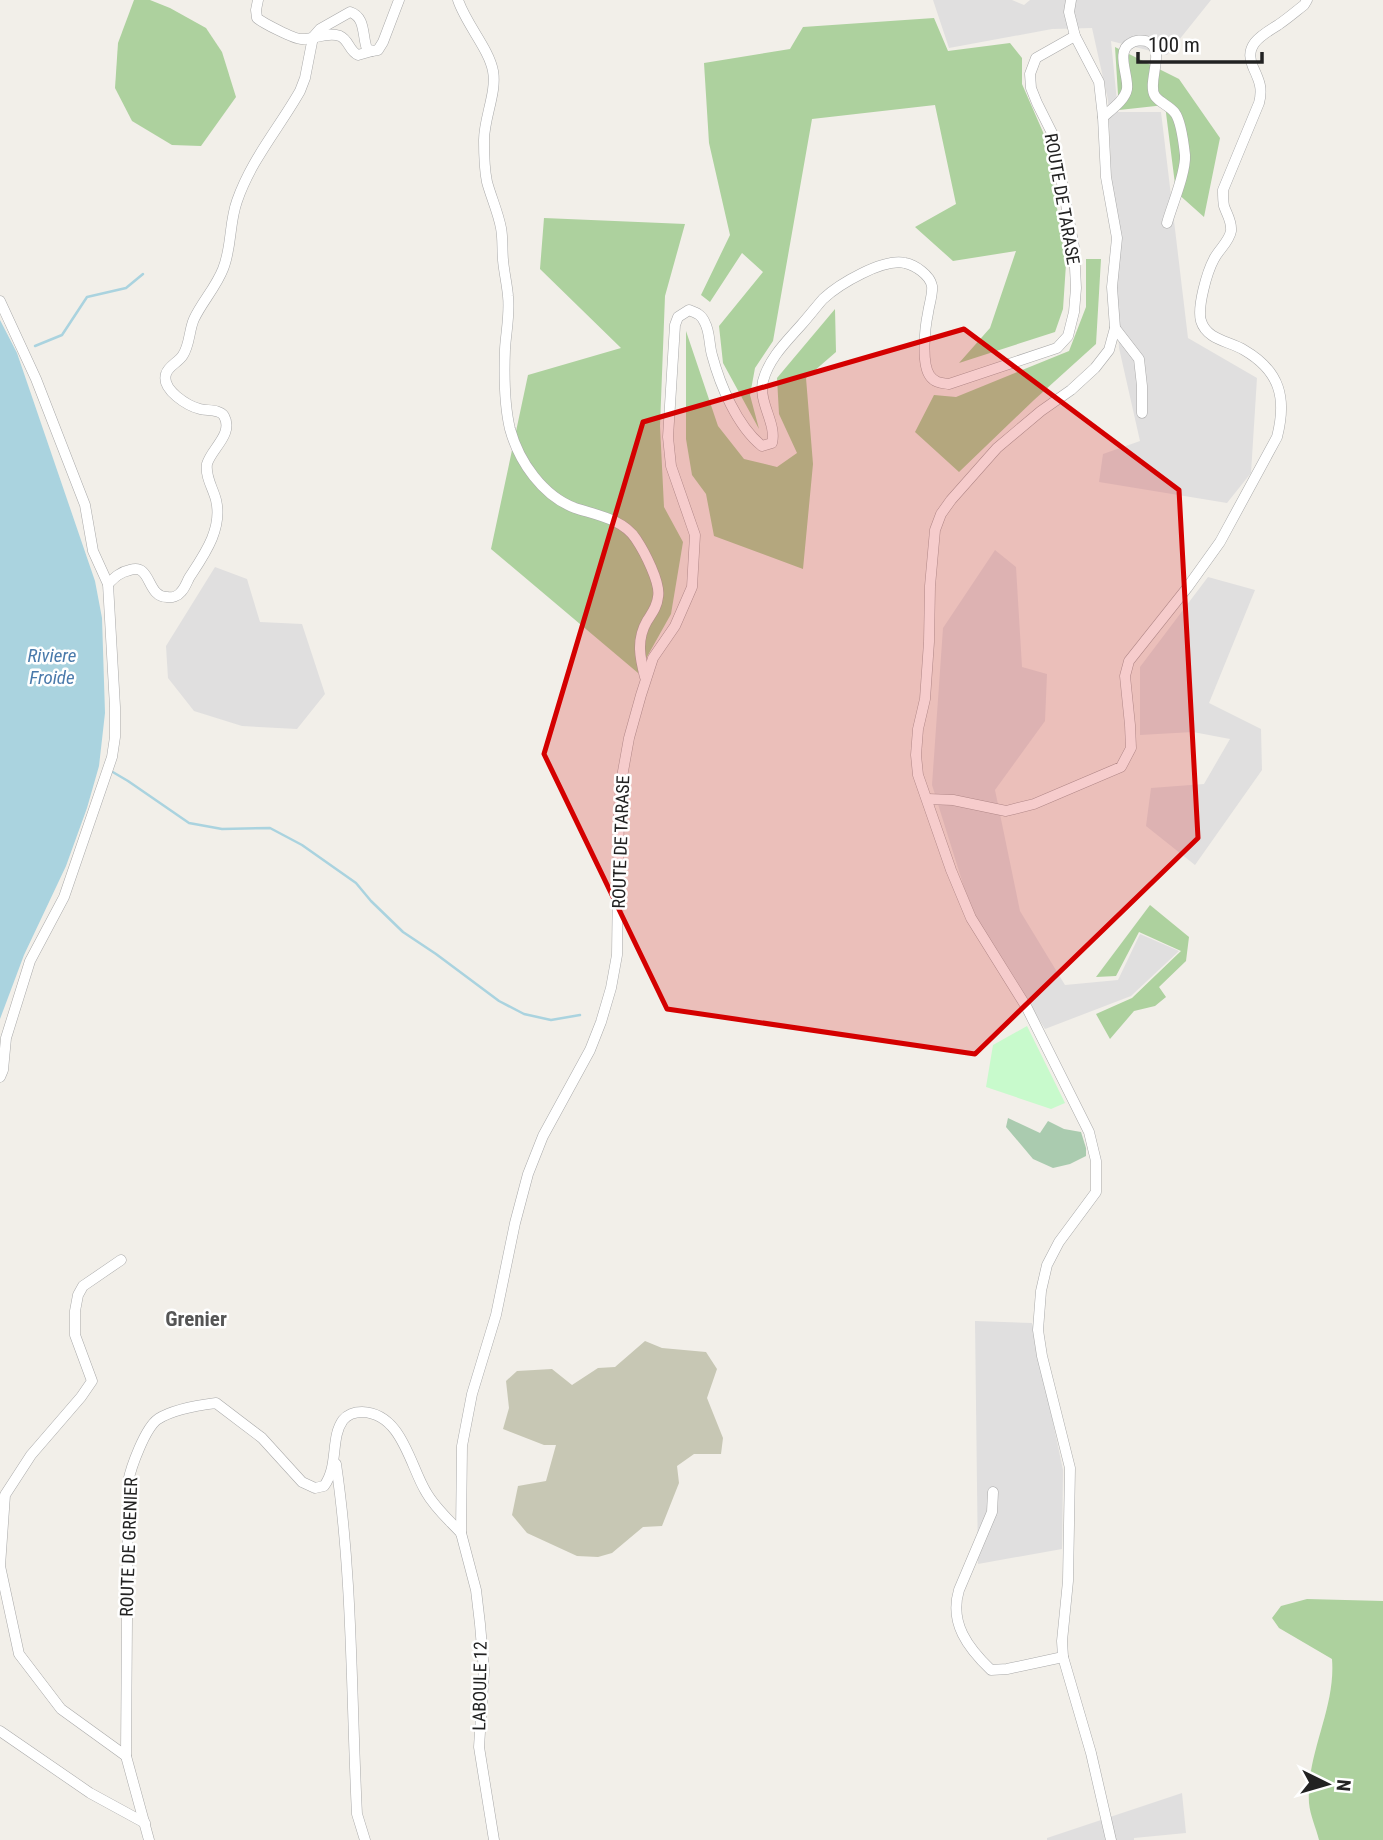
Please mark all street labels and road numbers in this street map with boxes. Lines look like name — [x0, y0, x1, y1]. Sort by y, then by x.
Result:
street label: ROUTE DE TARASE — [1041, 132, 1084, 266]
street label: ROUTE DE TARASE — [608, 775, 633, 909]
street label: ROUTE DE GRENIER — [116, 1476, 141, 1617]
street label: LABOULE 12 — [468, 1641, 491, 1731]

